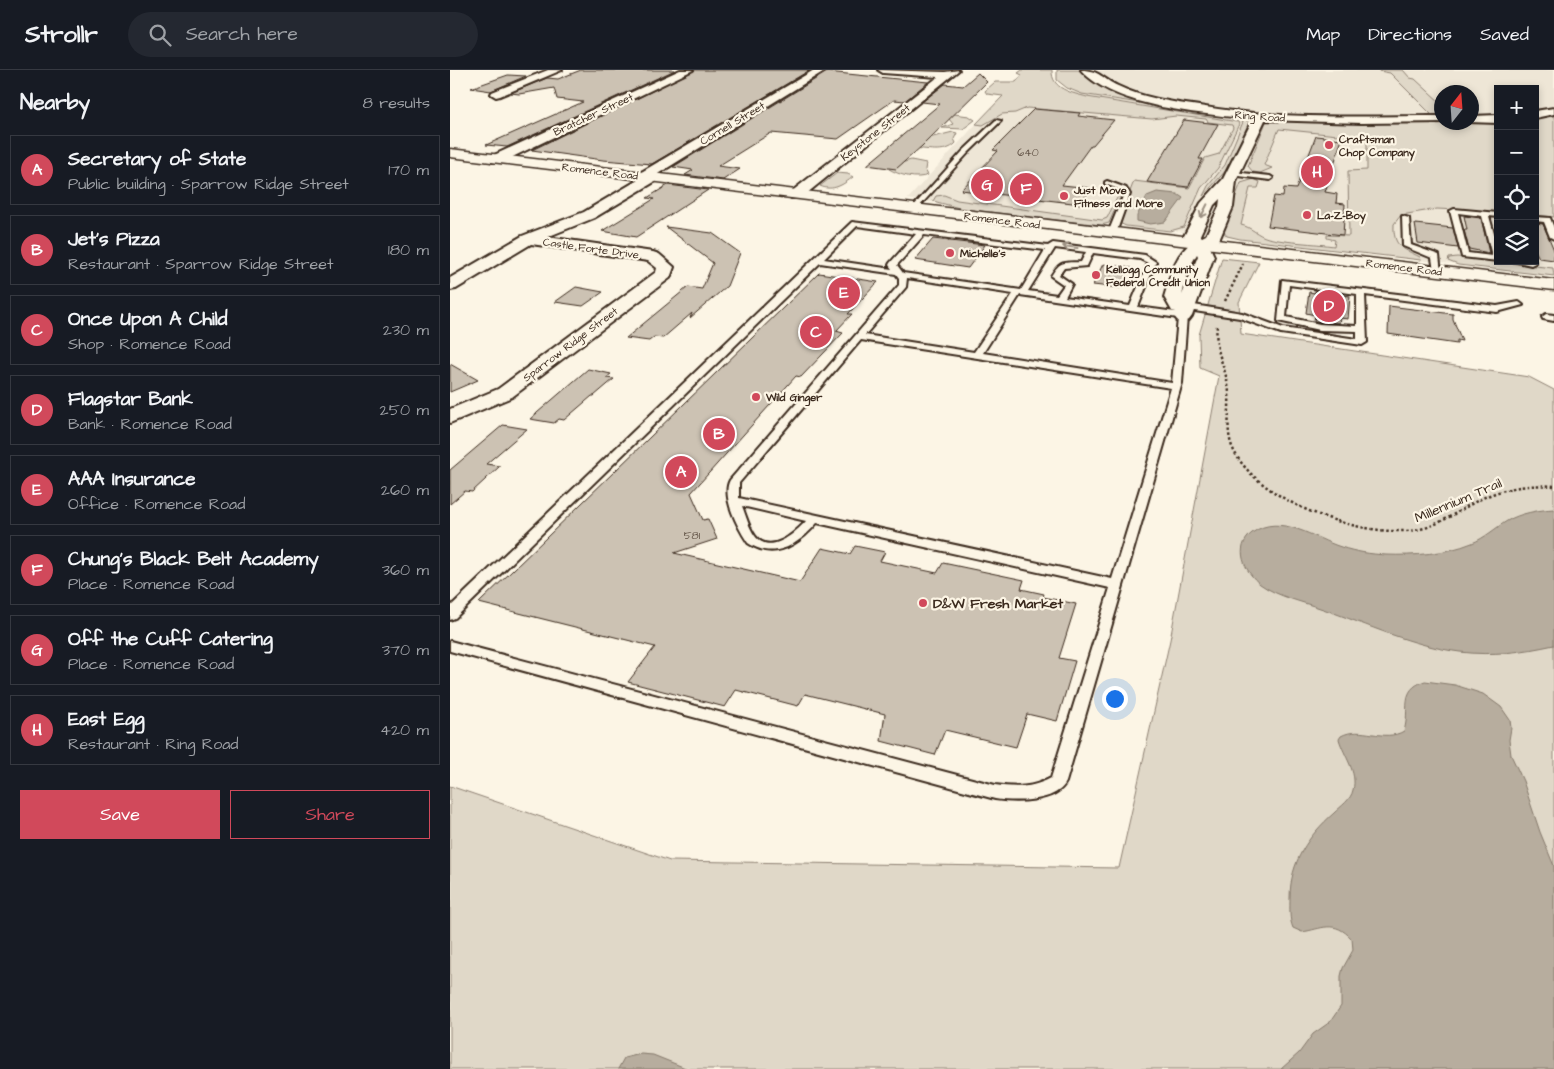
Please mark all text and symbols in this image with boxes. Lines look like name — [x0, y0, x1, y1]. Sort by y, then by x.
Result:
search box — [128, 12, 478, 57]
text: Strollr — [25, 18, 98, 52]
icon: search — [146, 21, 174, 49]
text: Search here — [186, 21, 298, 48]
text: Map — [1306, 22, 1340, 47]
text: Directions — [1368, 22, 1452, 47]
text: Saved — [1480, 22, 1529, 47]
north arrow — [1434, 85, 1479, 130]
map controls — [1494, 85, 1539, 265]
button: + — [1494, 85, 1539, 130]
text: Nearby — [20, 88, 90, 117]
street label: Bratcher Street — [551, 89, 636, 140]
text: 8 results — [363, 92, 430, 114]
street label: Cornell Street — [697, 98, 768, 149]
street label: Keystone Street — [837, 100, 914, 165]
street label: Ring Road — [1234, 107, 1286, 127]
button: − — [1494, 130, 1539, 175]
place label: Craftsman Chop Company — [1339, 132, 1416, 162]
marker: Craftsman Chop Company — [1323, 139, 1335, 151]
house number: 640 — [1017, 145, 1039, 160]
text: Secretary of State — [68, 146, 246, 173]
pin: H — [1301, 153, 1333, 191]
text: A — [32, 159, 42, 181]
text: 170 m — [388, 159, 429, 181]
street label: Romence Road — [561, 159, 639, 184]
pin: G — [971, 166, 1003, 204]
pin: F — [1010, 170, 1042, 208]
text: Public building · Sparrow Ridge Street — [68, 173, 349, 195]
button: locate — [1494, 175, 1539, 220]
place label: Just Move Fitness and More — [1073, 183, 1163, 211]
marker: Just Move Fitness and More — [1058, 190, 1070, 202]
one-way arrow — [1199, 203, 1209, 218]
street label: Romence Road — [963, 208, 1041, 233]
place label: La-Z-Boy — [1317, 208, 1367, 225]
marker: La-Z-Boy — [1301, 209, 1313, 221]
button: layers — [1494, 220, 1539, 265]
text: Jet's Pizza — [68, 226, 160, 253]
street label: Castle Forte Drive — [542, 234, 640, 263]
text: B — [31, 239, 43, 261]
text: 180 m — [388, 239, 429, 261]
one-way arrow — [1062, 242, 1078, 252]
place label: Michelle's — [960, 246, 1006, 261]
marker: Michelle's — [944, 247, 956, 259]
text: Restaurant · Sparrow Ridge Street — [68, 253, 333, 275]
street label: Romence Road — [1365, 255, 1443, 280]
place label: Kellogg Community Federal Credit Union — [1106, 262, 1210, 290]
marker: Kellogg Community Federal Credit Union — [1090, 269, 1102, 281]
pin: E — [828, 274, 860, 312]
pin: D — [1313, 287, 1345, 325]
street label: Sparrow Ridge Street — [520, 303, 622, 386]
text: Once Upon A Child — [68, 306, 227, 333]
pin: C — [800, 313, 832, 351]
text: C — [31, 319, 43, 341]
text: 230 m — [383, 319, 429, 341]
text: Shop · Romence Road — [68, 333, 231, 355]
text: Flagstar Bank — [68, 386, 193, 413]
place label: Wild Ginger — [765, 390, 823, 407]
marker: Wild Ginger — [750, 391, 762, 403]
text: D — [32, 399, 42, 421]
text: 250 m — [380, 399, 429, 421]
text: Bank · Romence Road — [68, 413, 232, 435]
pin: B — [703, 415, 735, 453]
pin: A — [665, 453, 697, 491]
text: AAA Insurance — [68, 466, 196, 493]
street label: Millennium Trail — [1412, 473, 1505, 528]
text: E — [32, 479, 42, 501]
text: 260 m — [381, 479, 429, 501]
text: Office · Romence Road — [68, 493, 245, 515]
house number: 581 — [684, 528, 701, 543]
text: Chung's Black Belt Academy — [68, 546, 319, 573]
text: F — [31, 559, 43, 581]
text: 360 m — [382, 559, 429, 581]
text: Place · Romence Road — [68, 573, 234, 595]
place label: D&W Fresh Market — [933, 594, 1063, 614]
marker: D&W Fresh Market — [917, 597, 929, 609]
text: Off the Cuff Catering — [68, 626, 273, 653]
text: G — [31, 639, 43, 661]
text: 370 m — [382, 639, 429, 661]
text: Place · Romence Road — [68, 653, 234, 675]
your location — [1102, 686, 1128, 712]
text: East Egg — [68, 706, 145, 733]
text: H — [32, 719, 42, 741]
text: 420 m — [380, 719, 429, 741]
text: Restaurant · Ring Road — [68, 733, 239, 755]
button: Save — [20, 790, 220, 839]
button: Share — [230, 790, 430, 839]

